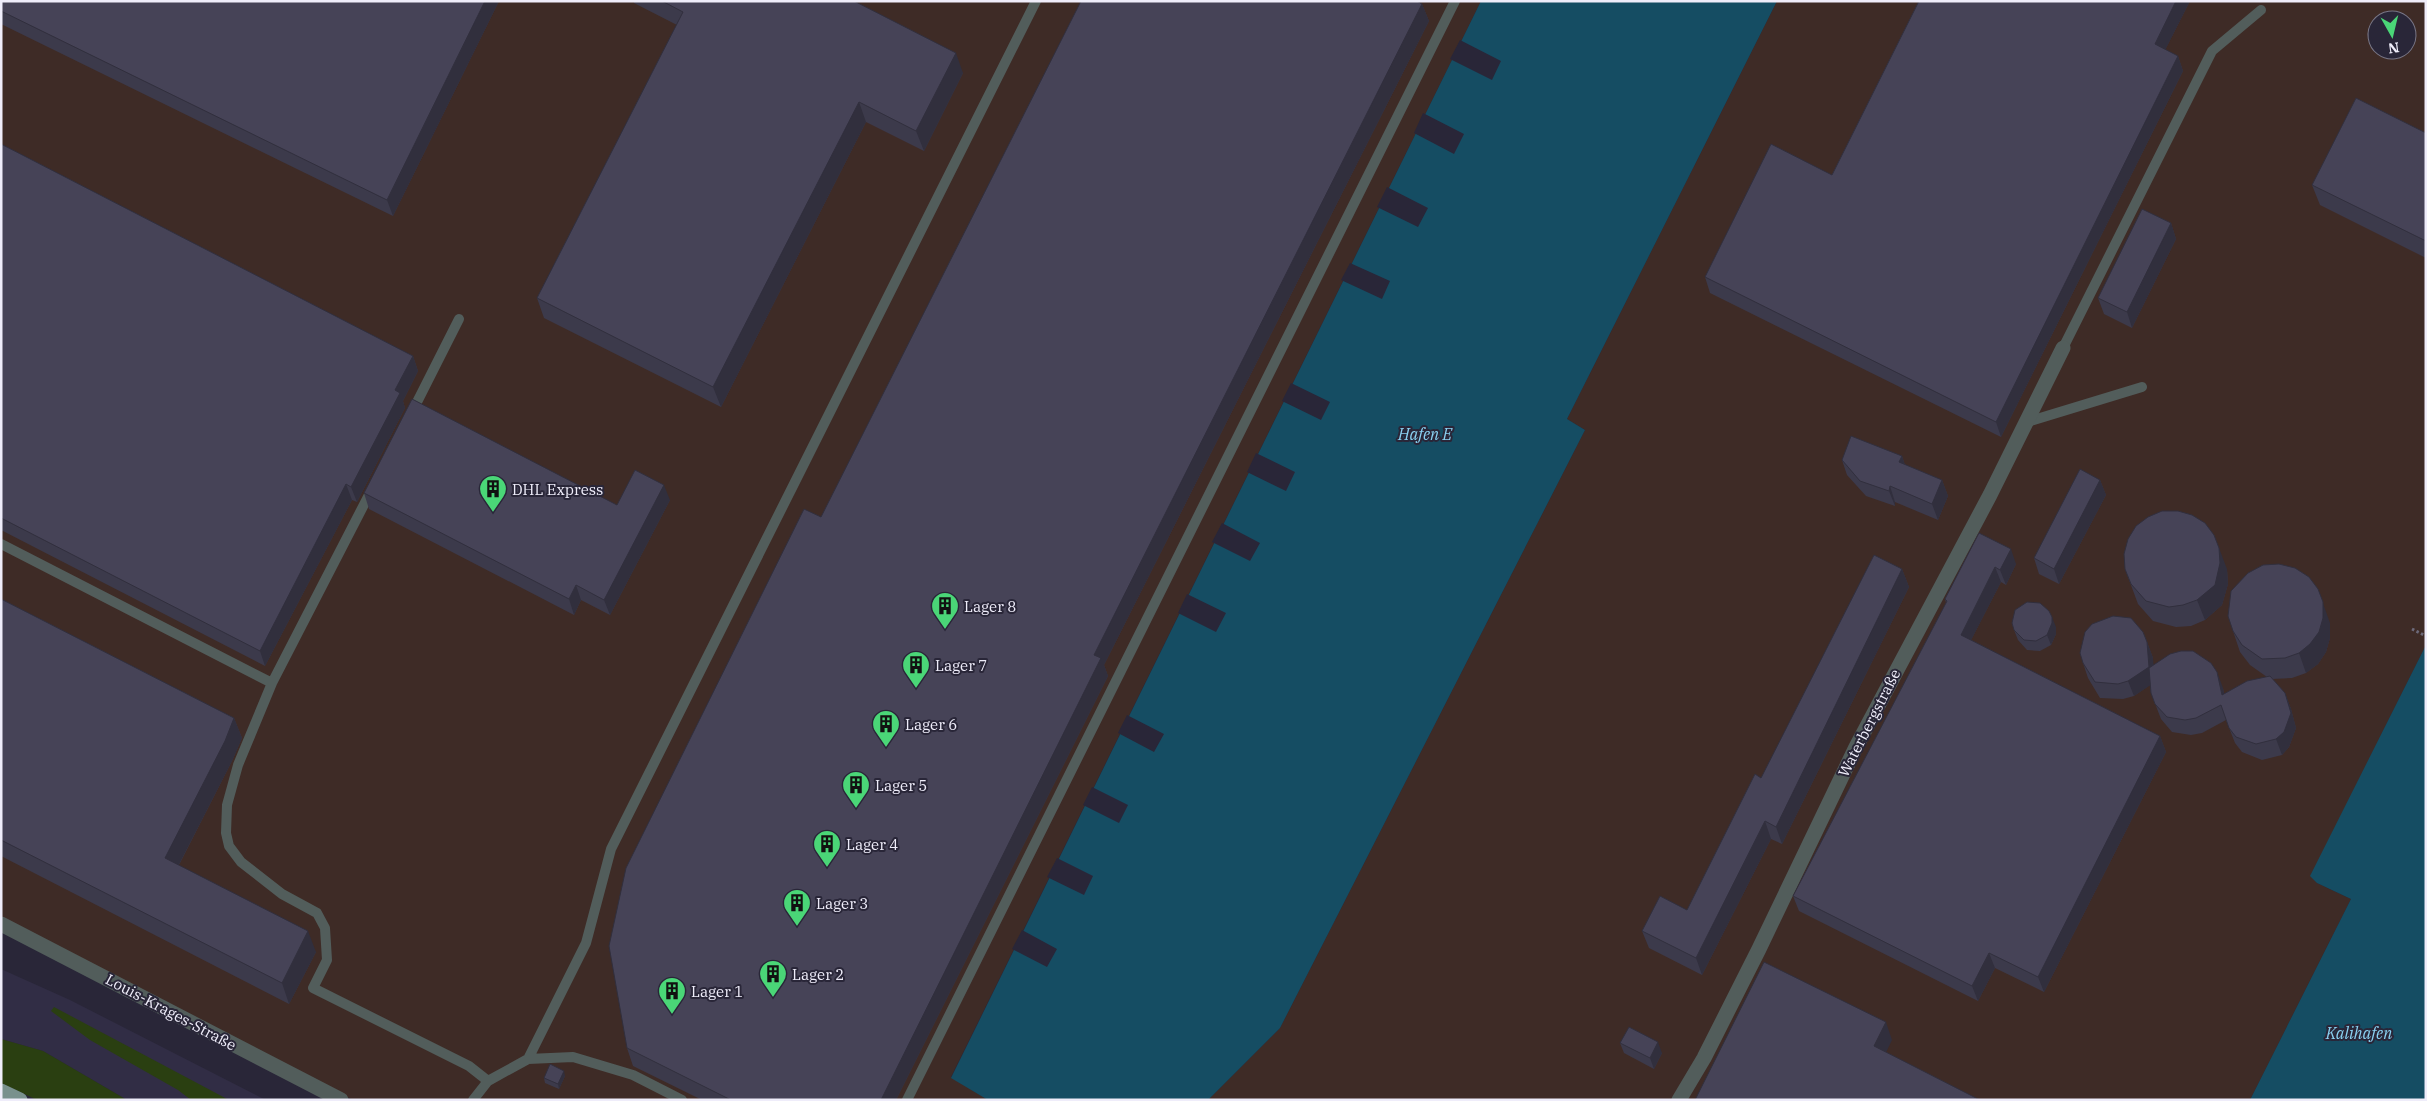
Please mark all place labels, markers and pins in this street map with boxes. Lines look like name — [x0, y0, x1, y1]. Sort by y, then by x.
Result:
building icon: DHL Express — [478, 474, 508, 513]
place label: DHL Express — [512, 480, 603, 499]
building icon: Lager 8 — [930, 591, 960, 630]
place label: Lager 8 — [964, 597, 1016, 616]
building icon: Lager 7 — [901, 650, 931, 689]
place label: Lager 7 — [935, 656, 987, 675]
building icon: Lager 6 — [871, 709, 901, 748]
place label: Lager 6 — [905, 715, 957, 734]
building icon: Lager 5 — [841, 770, 871, 809]
place label: Lager 5 — [875, 776, 927, 795]
building icon: Lager 4 — [812, 829, 842, 868]
place label: Lager 4 — [846, 835, 898, 854]
building icon: Lager 3 — [782, 888, 812, 927]
place label: Lager 3 — [816, 894, 868, 913]
building icon: Lager 2 — [758, 959, 788, 998]
place label: Lager 2 — [792, 965, 844, 984]
building icon: Lager 1 — [657, 976, 687, 1015]
place label: Lager 1 — [691, 982, 743, 1001]

